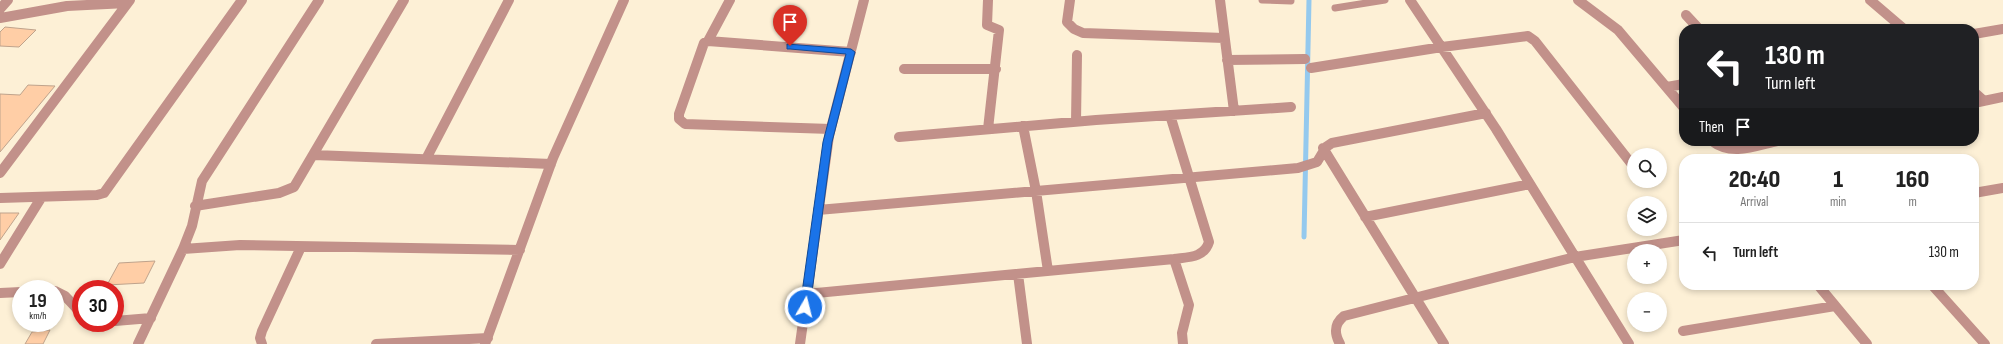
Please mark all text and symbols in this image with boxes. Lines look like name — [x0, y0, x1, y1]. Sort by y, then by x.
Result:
pin — [773, 5, 807, 46]
icon: arrive — [779, 11, 801, 33]
text: 130 m — [1765, 39, 1825, 72]
icon: left — [1699, 40, 1751, 92]
text: Turn left — [1765, 73, 1816, 94]
icon: arrive — [1732, 116, 1754, 138]
text: Then — [1699, 118, 1724, 137]
map controls — [1627, 148, 1667, 332]
button: search — [1627, 148, 1667, 188]
text: 20:40 — [1729, 165, 1780, 194]
text: 1 — [1833, 165, 1843, 194]
text: 160 — [1896, 165, 1929, 194]
text: Arrival — [1740, 194, 1768, 210]
text: min — [1830, 194, 1846, 210]
text: m — [1908, 194, 1917, 210]
button: layers — [1627, 196, 1667, 236]
icon: left — [1699, 242, 1721, 264]
text: Turn left — [1733, 243, 1778, 262]
text: 130 m — [1929, 243, 1959, 262]
button: + — [1627, 244, 1667, 284]
speed limit sign: 30 — [72, 280, 124, 332]
position arrow — [784, 286, 826, 328]
text: 19 — [29, 289, 47, 313]
button: − — [1627, 292, 1667, 332]
text: km/h — [29, 310, 47, 322]

